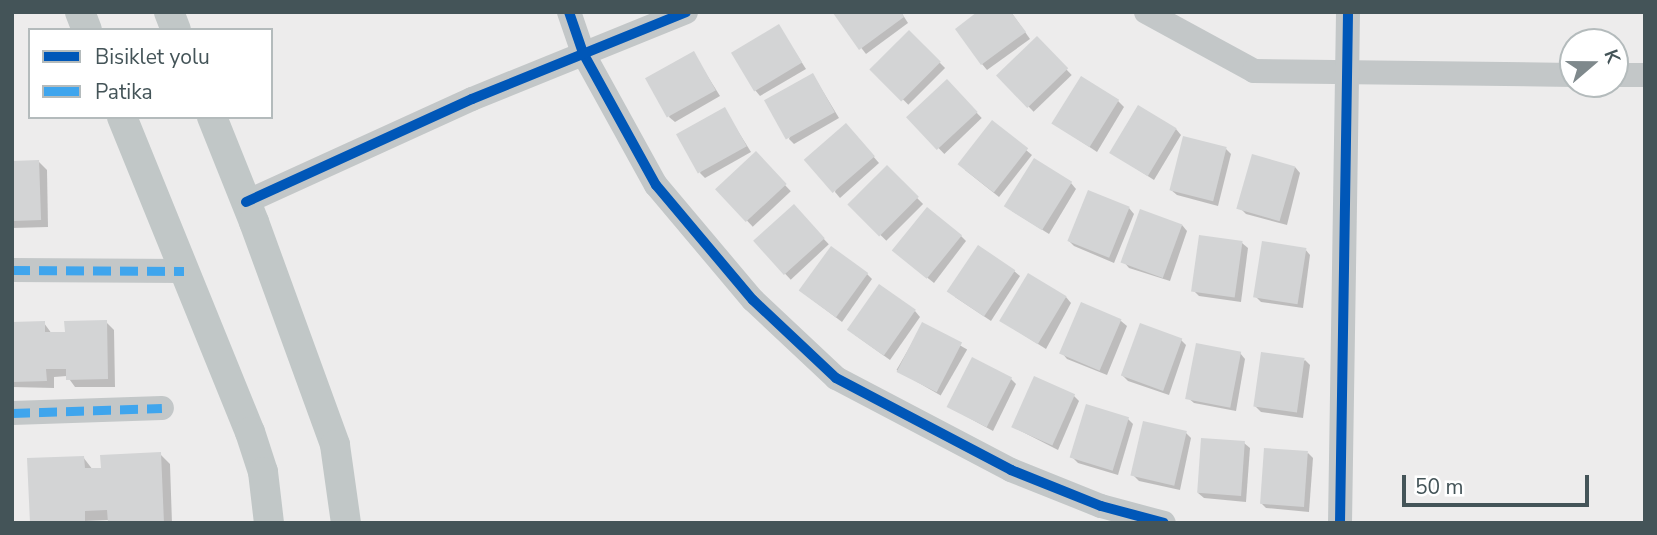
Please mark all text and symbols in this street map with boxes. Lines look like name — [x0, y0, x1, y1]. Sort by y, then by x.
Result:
legend — [28, 28, 273, 119]
north arrow — [1559, 28, 1629, 98]
text: Bisiklet yolu — [95, 43, 210, 71]
text: K — [1597, 46, 1626, 67]
text: Patika — [95, 78, 153, 106]
scale bar — [1405, 462, 1592, 506]
text: 50 m — [1415, 473, 1464, 501]

